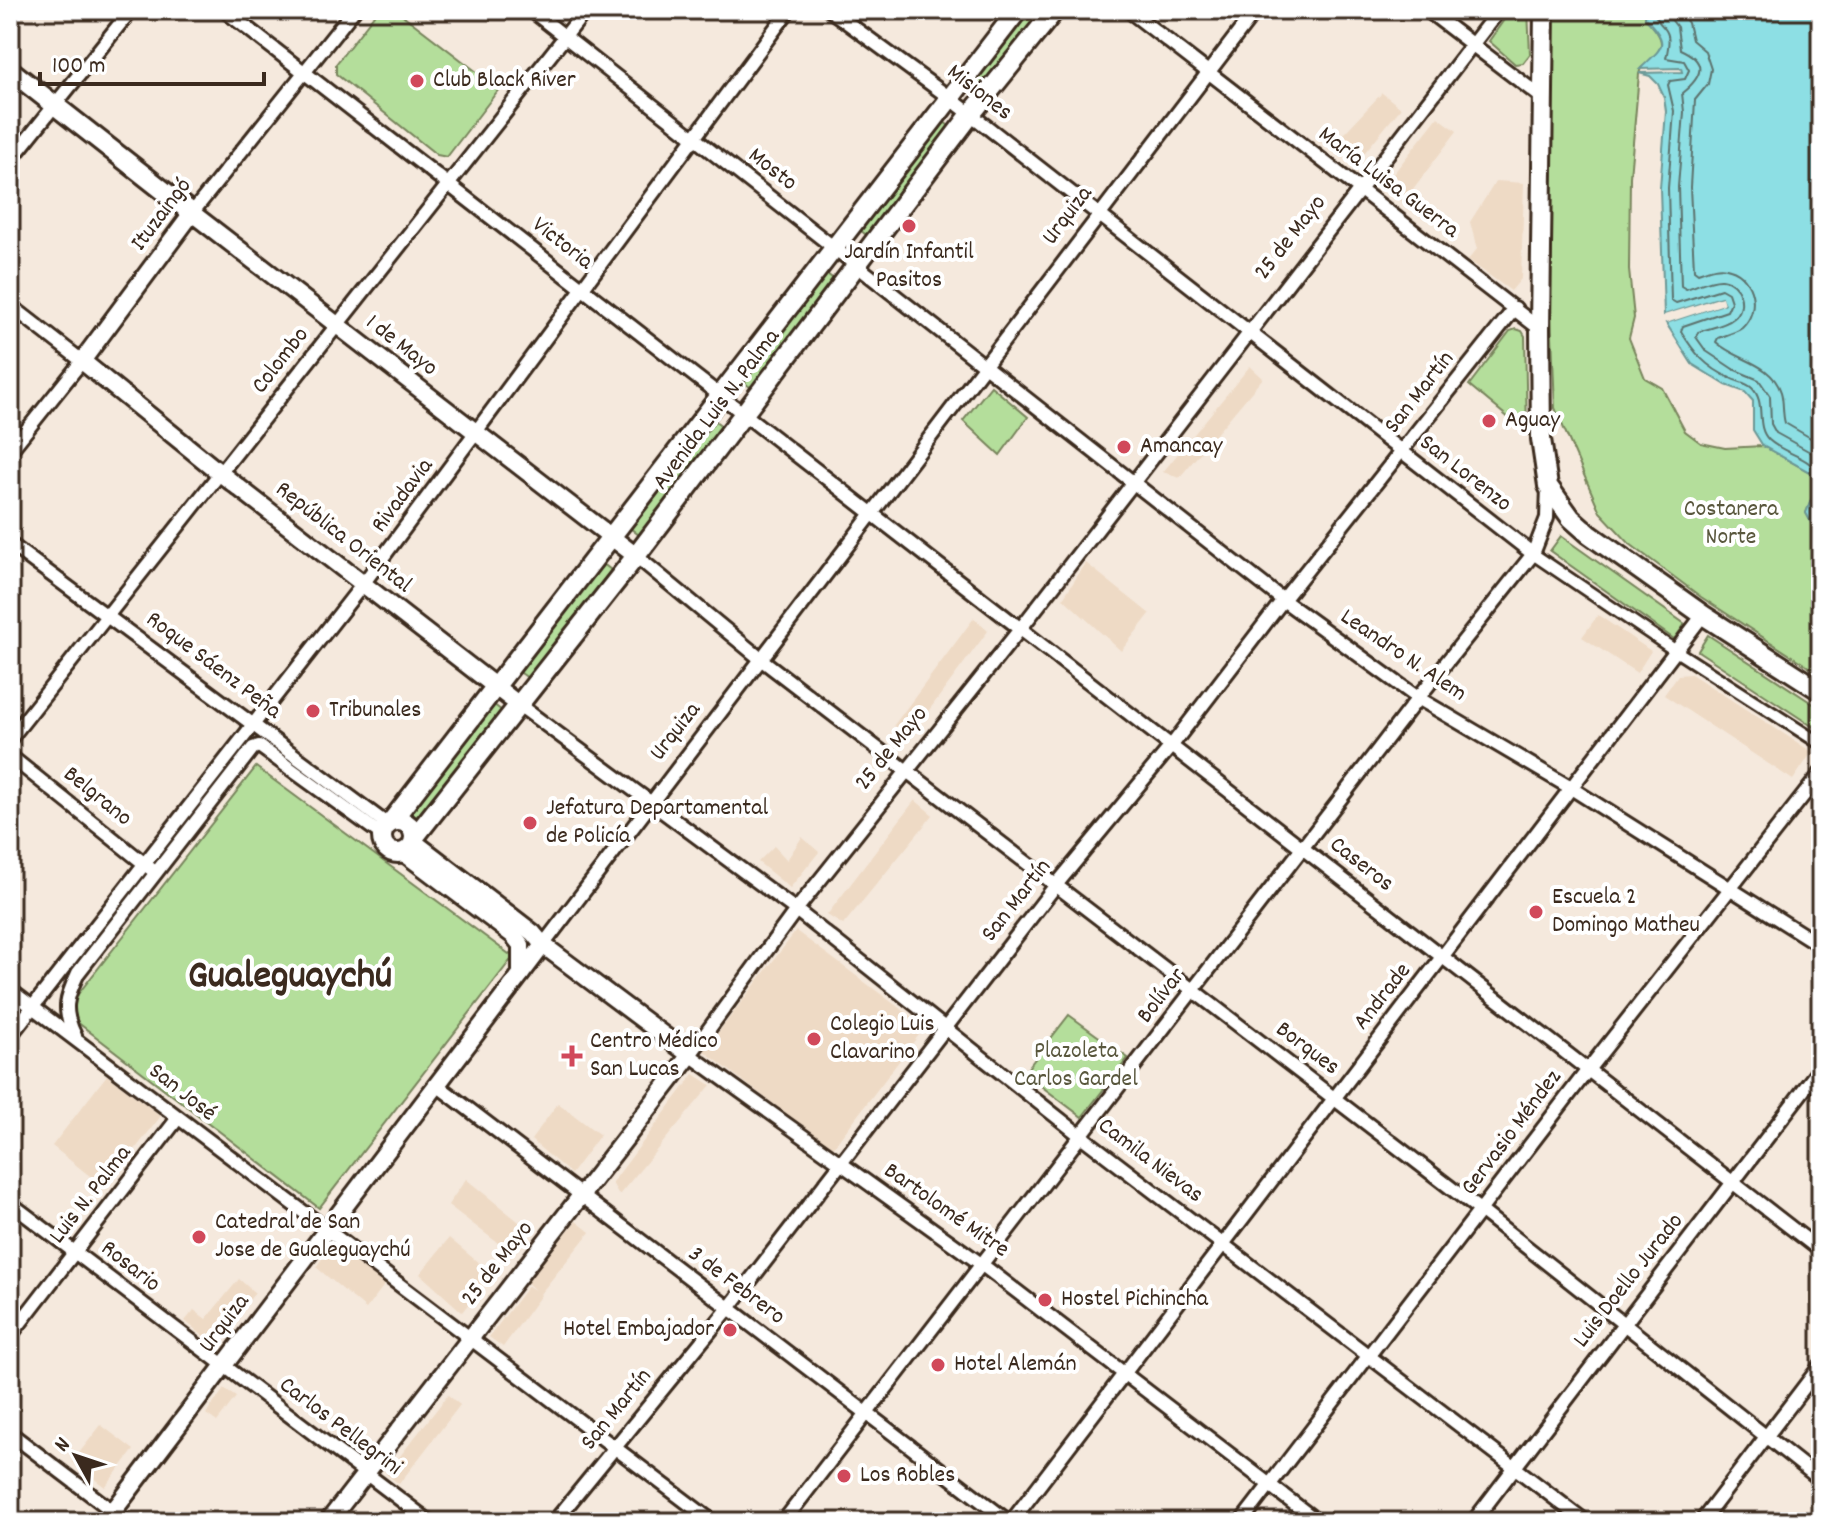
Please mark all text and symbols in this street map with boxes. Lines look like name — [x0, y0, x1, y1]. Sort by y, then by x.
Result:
scale bar — [40, 36, 264, 86]
text: 100 m — [52, 50, 105, 84]
street label: Misiones — [939, 56, 1019, 130]
place label: Club Black River — [433, 64, 576, 98]
marker: Club Black River — [408, 72, 426, 90]
street label: María Luisa Guerra — [1310, 119, 1466, 248]
street label: Mosto — [740, 140, 804, 200]
street label: Ituzaingó — [123, 171, 201, 259]
street label: Urquiza — [1034, 179, 1102, 253]
street label: 25 de Mayo — [1247, 188, 1335, 288]
street label: Victoria — [524, 209, 601, 279]
marker: Jardín Infantil Pasitos — [900, 217, 918, 235]
place label: Jardín Infantil Pasitos — [844, 236, 974, 298]
street label: 1 de Mayo — [358, 307, 444, 385]
street label: Colombo — [244, 320, 318, 402]
street label: Avenida Luis N. Palma — [645, 322, 789, 498]
street label: San Martín — [1377, 344, 1463, 442]
place label: Aguay — [1505, 404, 1561, 438]
marker: Aguay — [1480, 412, 1498, 430]
street label: San Lorenzo — [1411, 427, 1519, 521]
place label: Amancay — [1140, 430, 1224, 464]
marker: Amancay — [1115, 438, 1133, 456]
street label: Rivadavia — [364, 451, 443, 540]
street label: República Oriental — [267, 474, 419, 602]
park label: Costanera Norte — [1684, 493, 1779, 555]
street label: Leandro N. Alem — [1333, 601, 1473, 711]
street label: Roque Sáenz Peña — [138, 604, 289, 729]
place label: Tribunales — [329, 694, 421, 728]
street label: Urquiza — [642, 695, 710, 769]
street label: 25 de Mayo — [847, 699, 937, 799]
marker: Tribunales — [304, 702, 322, 720]
street label: Belgrano — [55, 759, 139, 835]
place label: Jefatura Departamental de Policía — [546, 792, 768, 854]
marker: Jefatura Departamental de Policía — [521, 814, 539, 832]
street label: Caseros — [1322, 829, 1400, 901]
street label: San Martín — [974, 852, 1060, 950]
place label: Escuela 2 Domingo Matheu — [1552, 881, 1700, 943]
marker: Escuela 2 Domingo Matheu — [1527, 903, 1545, 921]
district label: Gualeguaychú — [188, 950, 392, 1007]
street label: Andrade — [1346, 956, 1420, 1038]
street label: Bolívar — [1129, 961, 1195, 1031]
place label: Colegio Luis Clavarino — [830, 1008, 935, 1070]
street label: Borques — [1268, 1014, 1346, 1084]
place label: Centro Médico San Lucas — [590, 1025, 718, 1087]
marker: Colegio Luis Clavarino — [805, 1030, 823, 1048]
park label: Plazoleta Carlos Gardel — [1014, 1035, 1138, 1097]
marker: Centro Médico San Lucas — [561, 1045, 583, 1067]
street label: San José — [141, 1056, 223, 1130]
street label: Gervasio Méndez — [1453, 1063, 1571, 1203]
street label: Camila Nievas — [1090, 1110, 1210, 1212]
street label: Luis N. Palma — [42, 1138, 141, 1252]
street label: Bartolomé Mitre — [876, 1155, 1016, 1267]
place label: Catedral de San Jose de Gualeguaychú — [215, 1206, 411, 1268]
street label: Luis Doello Jurado — [1566, 1206, 1692, 1356]
street label: 25 de Mayo — [454, 1214, 542, 1314]
marker: Catedral de San Jose de Gualeguaychú — [190, 1228, 208, 1246]
street label: Rosario — [93, 1233, 167, 1301]
street label: 3 de Febrero — [680, 1238, 792, 1334]
place label: Hostel Pichincha — [1061, 1283, 1209, 1317]
street label: Urquiza — [191, 1287, 259, 1361]
marker: Hostel Pichincha — [1036, 1291, 1054, 1309]
place label: Hotel Embajador — [563, 1313, 714, 1347]
marker: Hotel Embajador — [721, 1321, 739, 1339]
place label: Hotel Alemán — [954, 1348, 1077, 1382]
marker: Hotel Alemán — [929, 1356, 947, 1374]
street label: San Martín — [573, 1362, 661, 1458]
street label: Carlos Pellegrini — [271, 1369, 409, 1485]
north arrow — [36, 1416, 116, 1496]
text: N — [48, 1431, 79, 1460]
place label: Los Robles — [860, 1459, 955, 1493]
marker: Los Robles — [835, 1467, 853, 1485]

